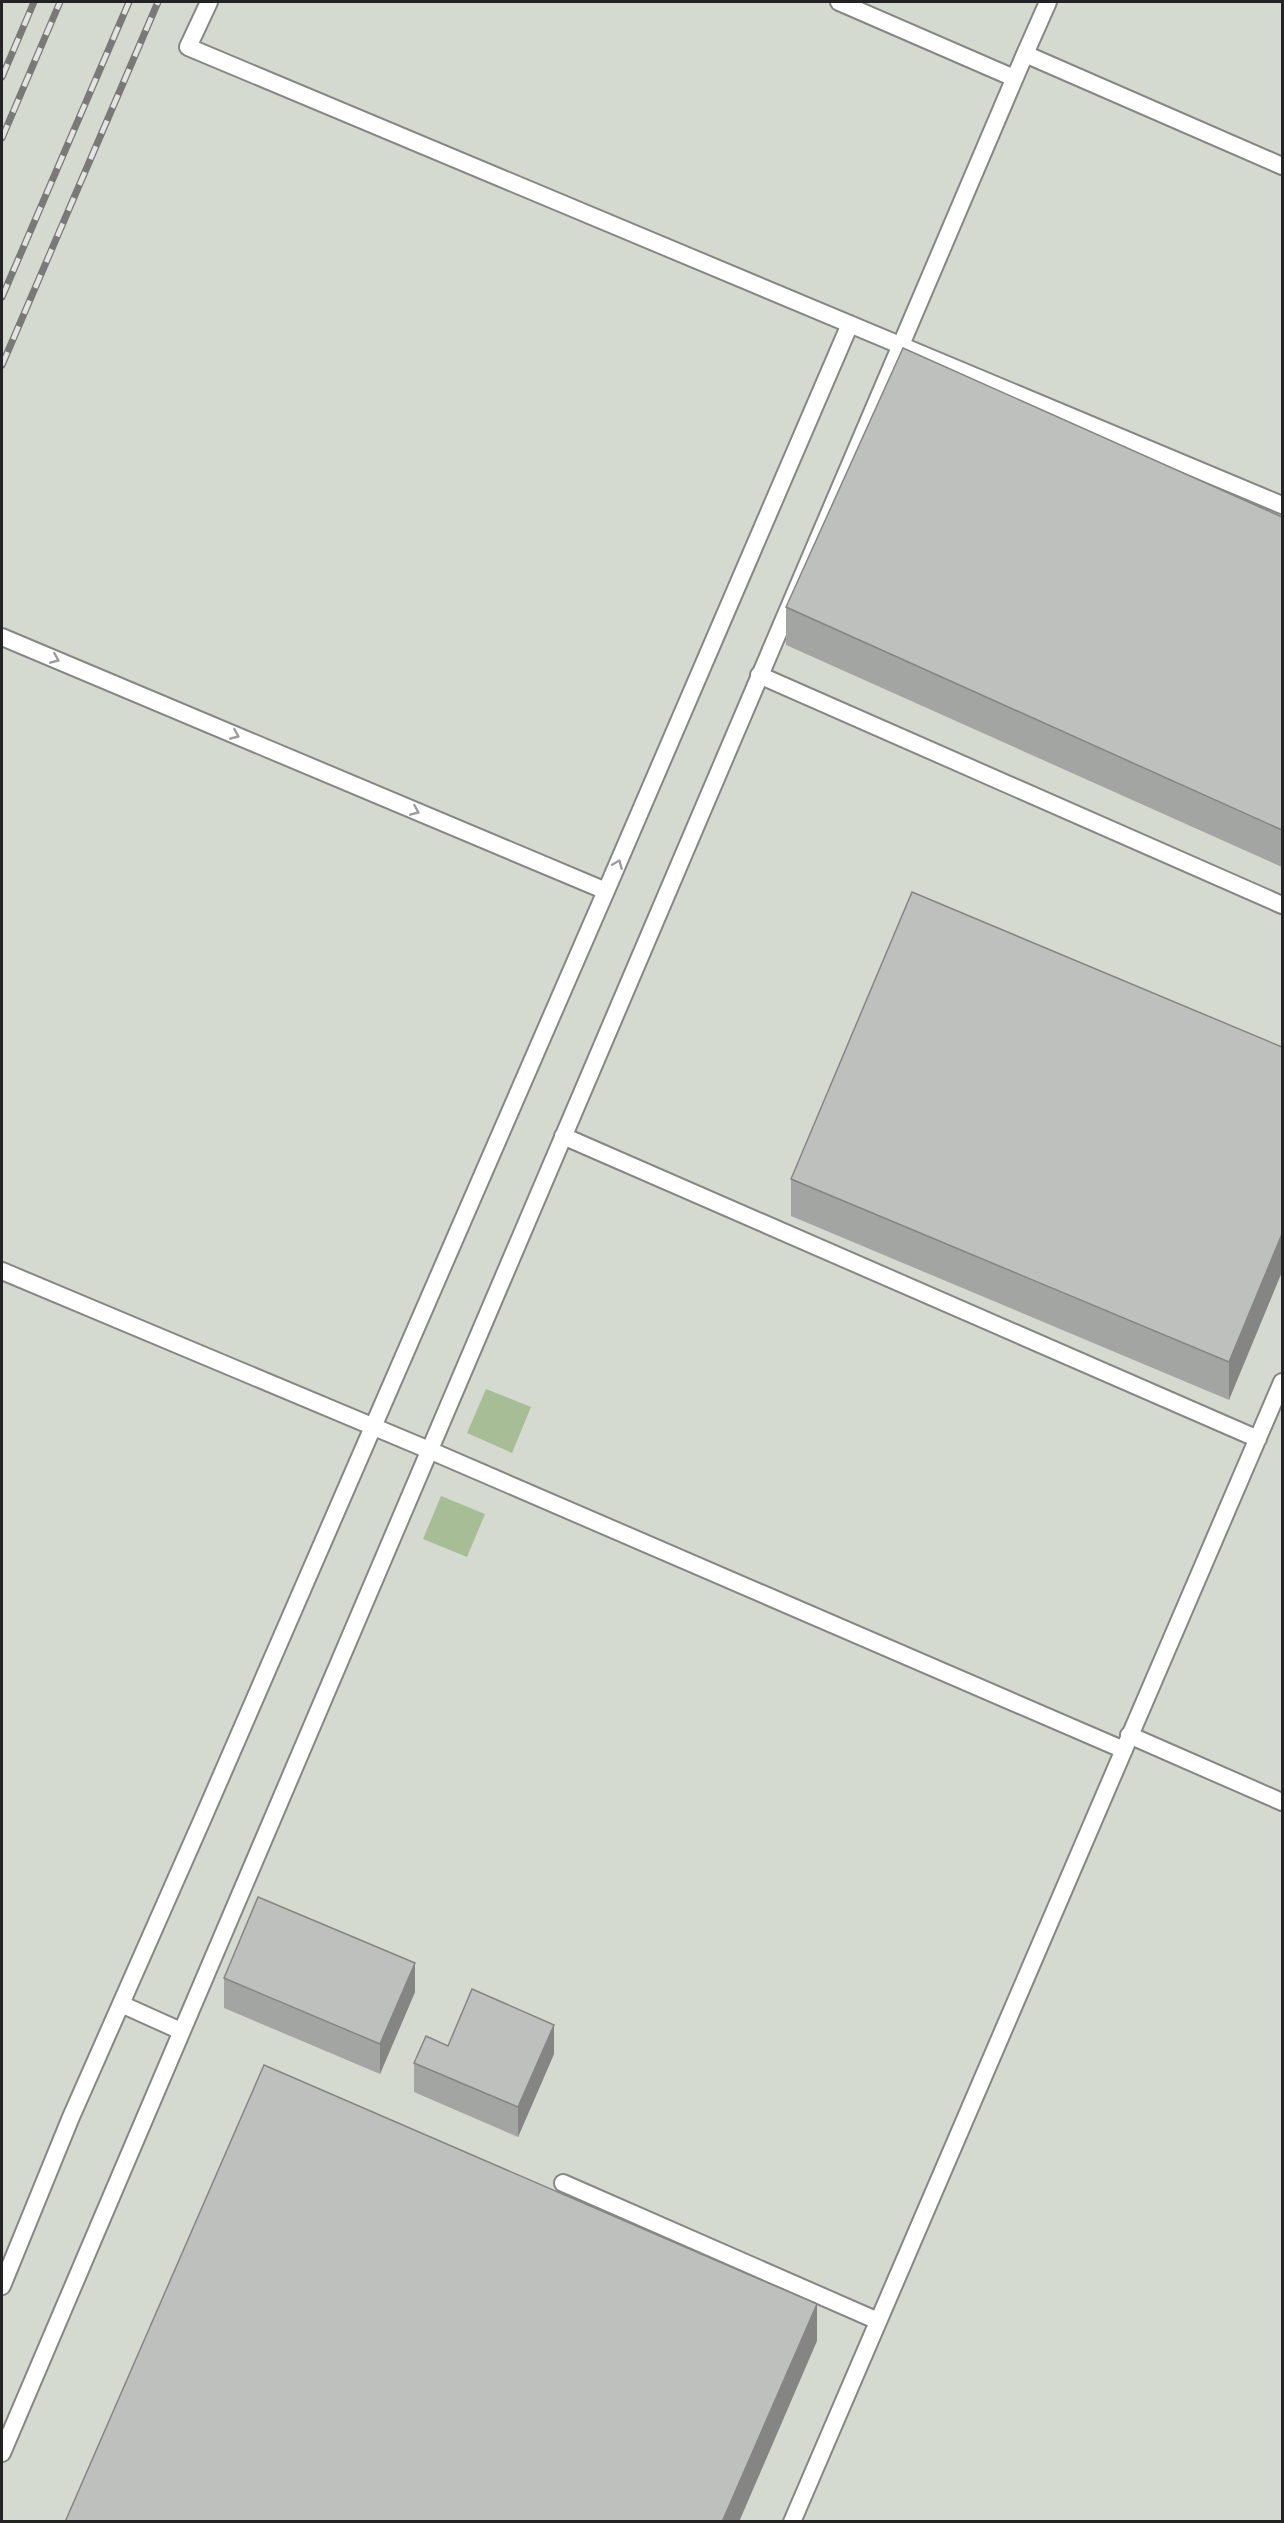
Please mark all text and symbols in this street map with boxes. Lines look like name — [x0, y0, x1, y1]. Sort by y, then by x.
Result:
one-way arrow — [49, 652, 60, 664]
one-way arrow — [229, 728, 240, 740]
one-way arrow — [409, 804, 420, 816]
one-way arrow — [610, 859, 622, 870]

